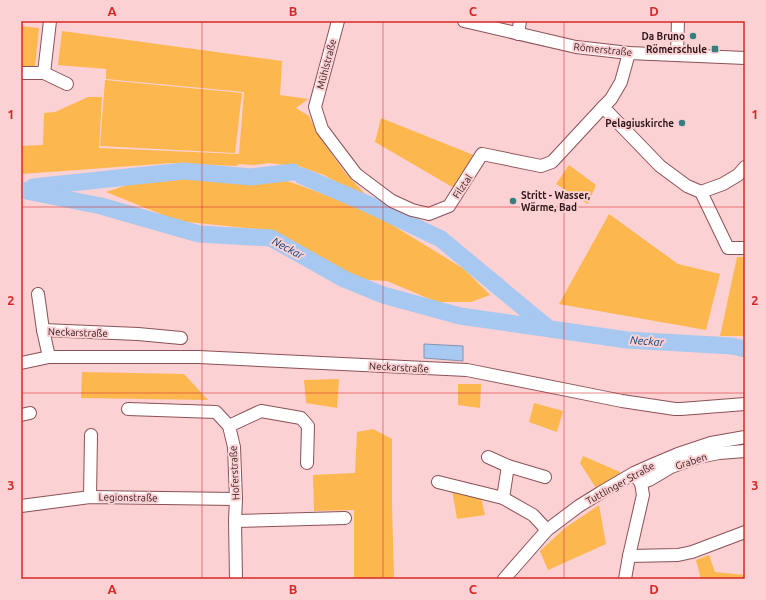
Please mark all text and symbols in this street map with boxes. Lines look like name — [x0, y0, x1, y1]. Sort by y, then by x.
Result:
text: A — [107, 4, 117, 18]
text: B — [289, 4, 298, 18]
text: C — [469, 4, 478, 18]
text: D — [649, 4, 659, 18]
place label: Da Bruno — [641, 31, 685, 42]
marker: Da Bruno — [688, 31, 698, 41]
street label: Mühlstraße — [315, 38, 338, 90]
street label: Römerstraße — [573, 41, 633, 58]
place label: Römerschule — [646, 44, 707, 55]
marker: Römerschule — [710, 44, 720, 54]
text: 1 — [7, 107, 15, 121]
text: 1 — [751, 107, 759, 121]
place label: Pelagiuskirche — [605, 118, 674, 129]
marker: Pelagiuskirche — [677, 118, 687, 128]
street label: Filztal — [450, 172, 475, 200]
place label: Stritt - Wasser, Wärme, Bad — [521, 190, 591, 213]
marker: Stritt - Wasser, Wärme, Bad — [508, 196, 518, 206]
water label: Neckar — [270, 235, 306, 262]
text: 2 — [7, 293, 15, 307]
text: 2 — [751, 293, 759, 307]
street label: Neckarstraße — [48, 326, 108, 339]
water label: Neckar — [630, 334, 665, 348]
street label: Neckarstraße — [369, 360, 429, 375]
street label: Hoferstraße — [228, 445, 241, 501]
street label: Graben — [674, 451, 708, 472]
street label: Tuttlinger Straße — [584, 460, 656, 507]
text: 3 — [7, 478, 15, 492]
text: 3 — [751, 478, 759, 492]
street label: Legionstraße — [98, 491, 158, 504]
text: A — [107, 582, 117, 596]
text: B — [289, 582, 298, 596]
text: C — [469, 582, 478, 596]
text: D — [649, 582, 659, 596]

